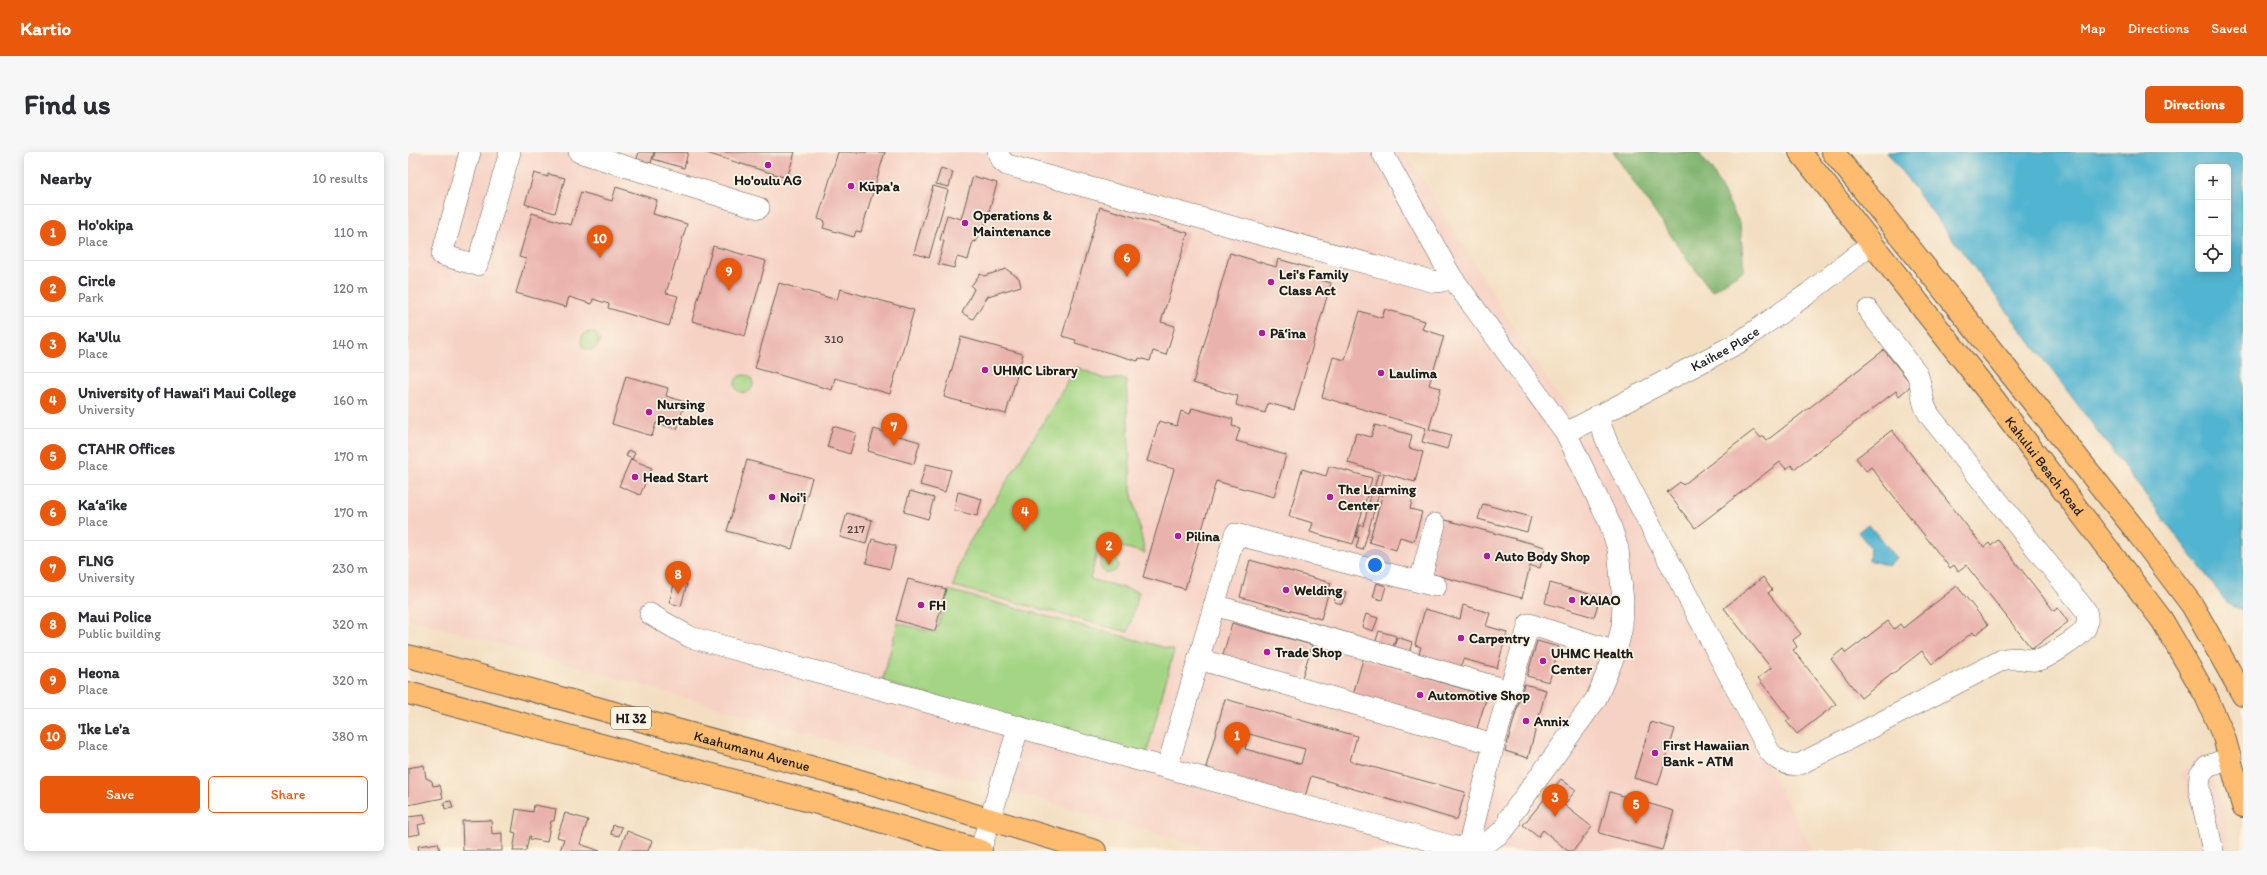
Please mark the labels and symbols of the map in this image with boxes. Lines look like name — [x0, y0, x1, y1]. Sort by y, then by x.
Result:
marker: Ho'oulu AG — [763, 160, 773, 170]
place label: Ho'oulu AG — [734, 172, 802, 189]
place label: Kūpa'a — [859, 178, 900, 195]
marker: Kūpa'a — [846, 181, 856, 191]
place label: Operations & Maintenance — [973, 207, 1053, 240]
marker: Operations & Maintenance — [960, 218, 970, 228]
pin: 10 — [587, 225, 613, 258]
pin: 6 — [1114, 244, 1140, 277]
pin: 9 — [716, 258, 742, 291]
place label: Lei's Family Class Act — [1279, 266, 1349, 299]
marker: Lei's Family Class Act — [1266, 277, 1276, 287]
street label: Kaihee Place — [1688, 322, 1763, 375]
place label: Pā‘ina — [1270, 325, 1306, 342]
marker: Pā‘ina — [1257, 328, 1267, 338]
house number: 310 — [824, 332, 844, 346]
place label: UHMC Library — [993, 362, 1078, 379]
marker: UHMC Library — [980, 365, 990, 375]
place label: Laulima — [1389, 365, 1438, 382]
marker: Laulima — [1376, 368, 1386, 378]
place label: Nursing Portables — [657, 396, 714, 429]
marker: Nursing Portables — [644, 407, 654, 417]
pin: 7 — [881, 413, 907, 446]
street label: Kahului Beach Road — [2002, 413, 2088, 519]
place label: Head Start — [643, 469, 709, 486]
marker: Head Start — [630, 472, 640, 482]
place label: The Learning Center — [1337, 481, 1417, 514]
place label: Noi'i — [780, 489, 806, 506]
marker: Noi'i — [767, 492, 777, 502]
marker: The Learning Center — [1325, 492, 1335, 502]
pin: 4 — [1012, 498, 1038, 531]
house number: 217 — [847, 522, 865, 536]
place label: Pilina — [1186, 528, 1221, 545]
marker: Pilina — [1173, 531, 1183, 541]
pin: 2 — [1096, 532, 1122, 565]
place label: Auto Body Shop — [1494, 548, 1590, 565]
marker: Auto Body Shop — [1482, 551, 1492, 561]
your location — [1365, 555, 1385, 575]
pin: 8 — [665, 561, 691, 594]
place label: Welding — [1294, 582, 1343, 599]
marker: Welding — [1281, 585, 1291, 595]
place label: KAIAO — [1580, 592, 1621, 609]
marker: KAIAO — [1567, 595, 1577, 605]
place label: FH — [929, 597, 946, 614]
marker: FH — [916, 600, 926, 610]
place label: Carpentry — [1469, 630, 1530, 647]
marker: Carpentry — [1456, 633, 1466, 643]
place label: Trade Shop — [1274, 644, 1342, 661]
place label: UHMC Health Center — [1551, 645, 1634, 678]
marker: Trade Shop — [1262, 647, 1272, 657]
marker: UHMC Health Center — [1538, 656, 1548, 666]
place label: Automotive Shop — [1427, 687, 1531, 704]
marker: Automotive Shop — [1415, 690, 1425, 700]
road number: HI 32 — [611, 707, 651, 729]
place label: Annix — [1533, 713, 1570, 730]
marker: Annix — [1521, 716, 1531, 726]
pin: 1 — [1224, 722, 1250, 755]
street label: Kaahumanu Avenue — [692, 727, 812, 775]
place label: First Hawaiian Bank - ATM — [1663, 737, 1750, 770]
marker: First Hawaiian Bank - ATM — [1650, 748, 1660, 758]
pin: 3 — [1542, 784, 1568, 817]
pin: 5 — [1623, 791, 1649, 824]

